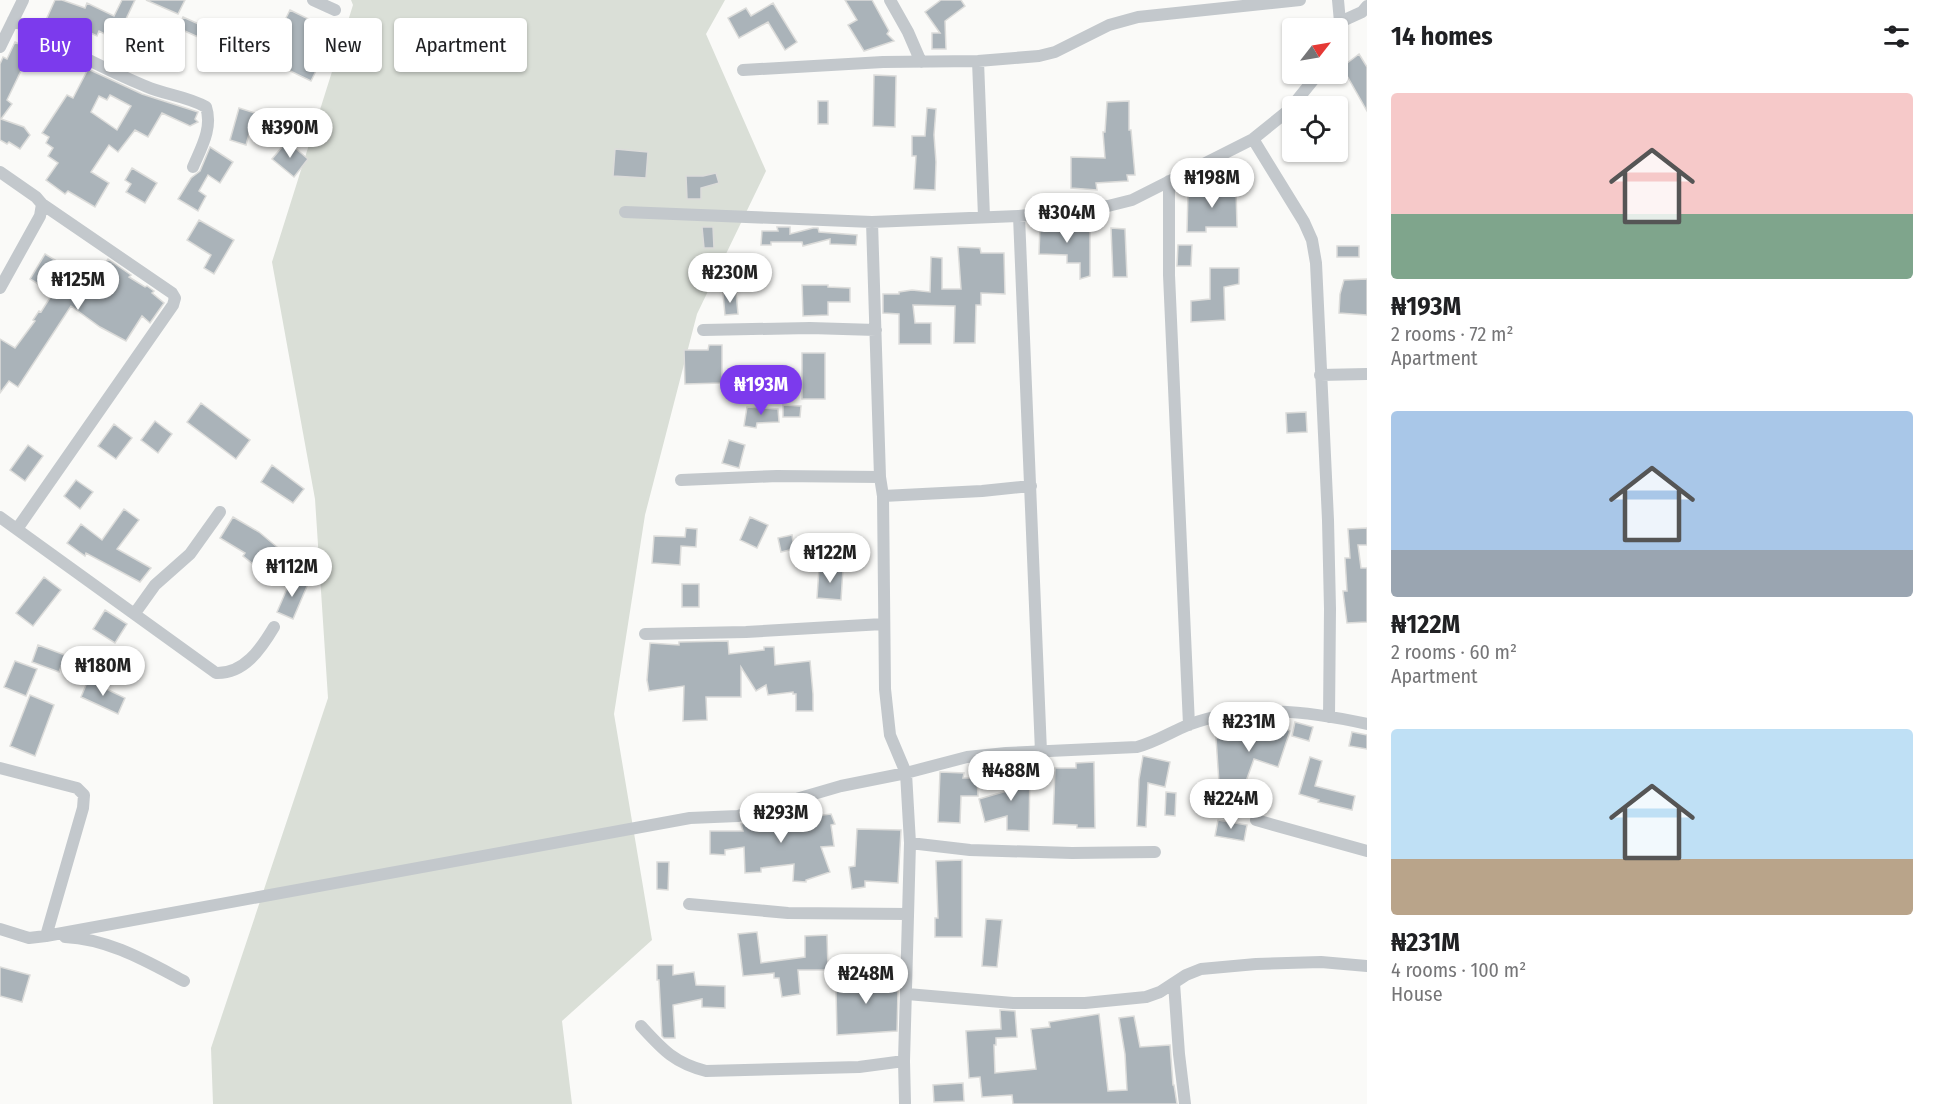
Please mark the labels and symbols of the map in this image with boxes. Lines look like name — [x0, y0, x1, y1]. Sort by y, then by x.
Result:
north arrow — [1282, 18, 1348, 84]
pin: ₦390M — [248, 108, 332, 159]
pin: ₦198M — [1170, 158, 1254, 209]
pin: ₦304M — [1025, 193, 1109, 244]
pin: ₦230M — [688, 253, 772, 304]
pin: ₦125M — [36, 260, 120, 311]
pin: ₦193M — [719, 365, 803, 416]
pin: ₦122M — [788, 533, 872, 584]
pin: ₦112M — [250, 547, 334, 598]
pin: ₦180M — [61, 646, 145, 697]
pin: ₦231M — [1207, 702, 1291, 753]
pin: ₦488M — [969, 751, 1053, 802]
pin: ₦224M — [1189, 779, 1273, 830]
pin: ₦293M — [739, 793, 823, 844]
pin: ₦248M — [824, 954, 908, 1005]

